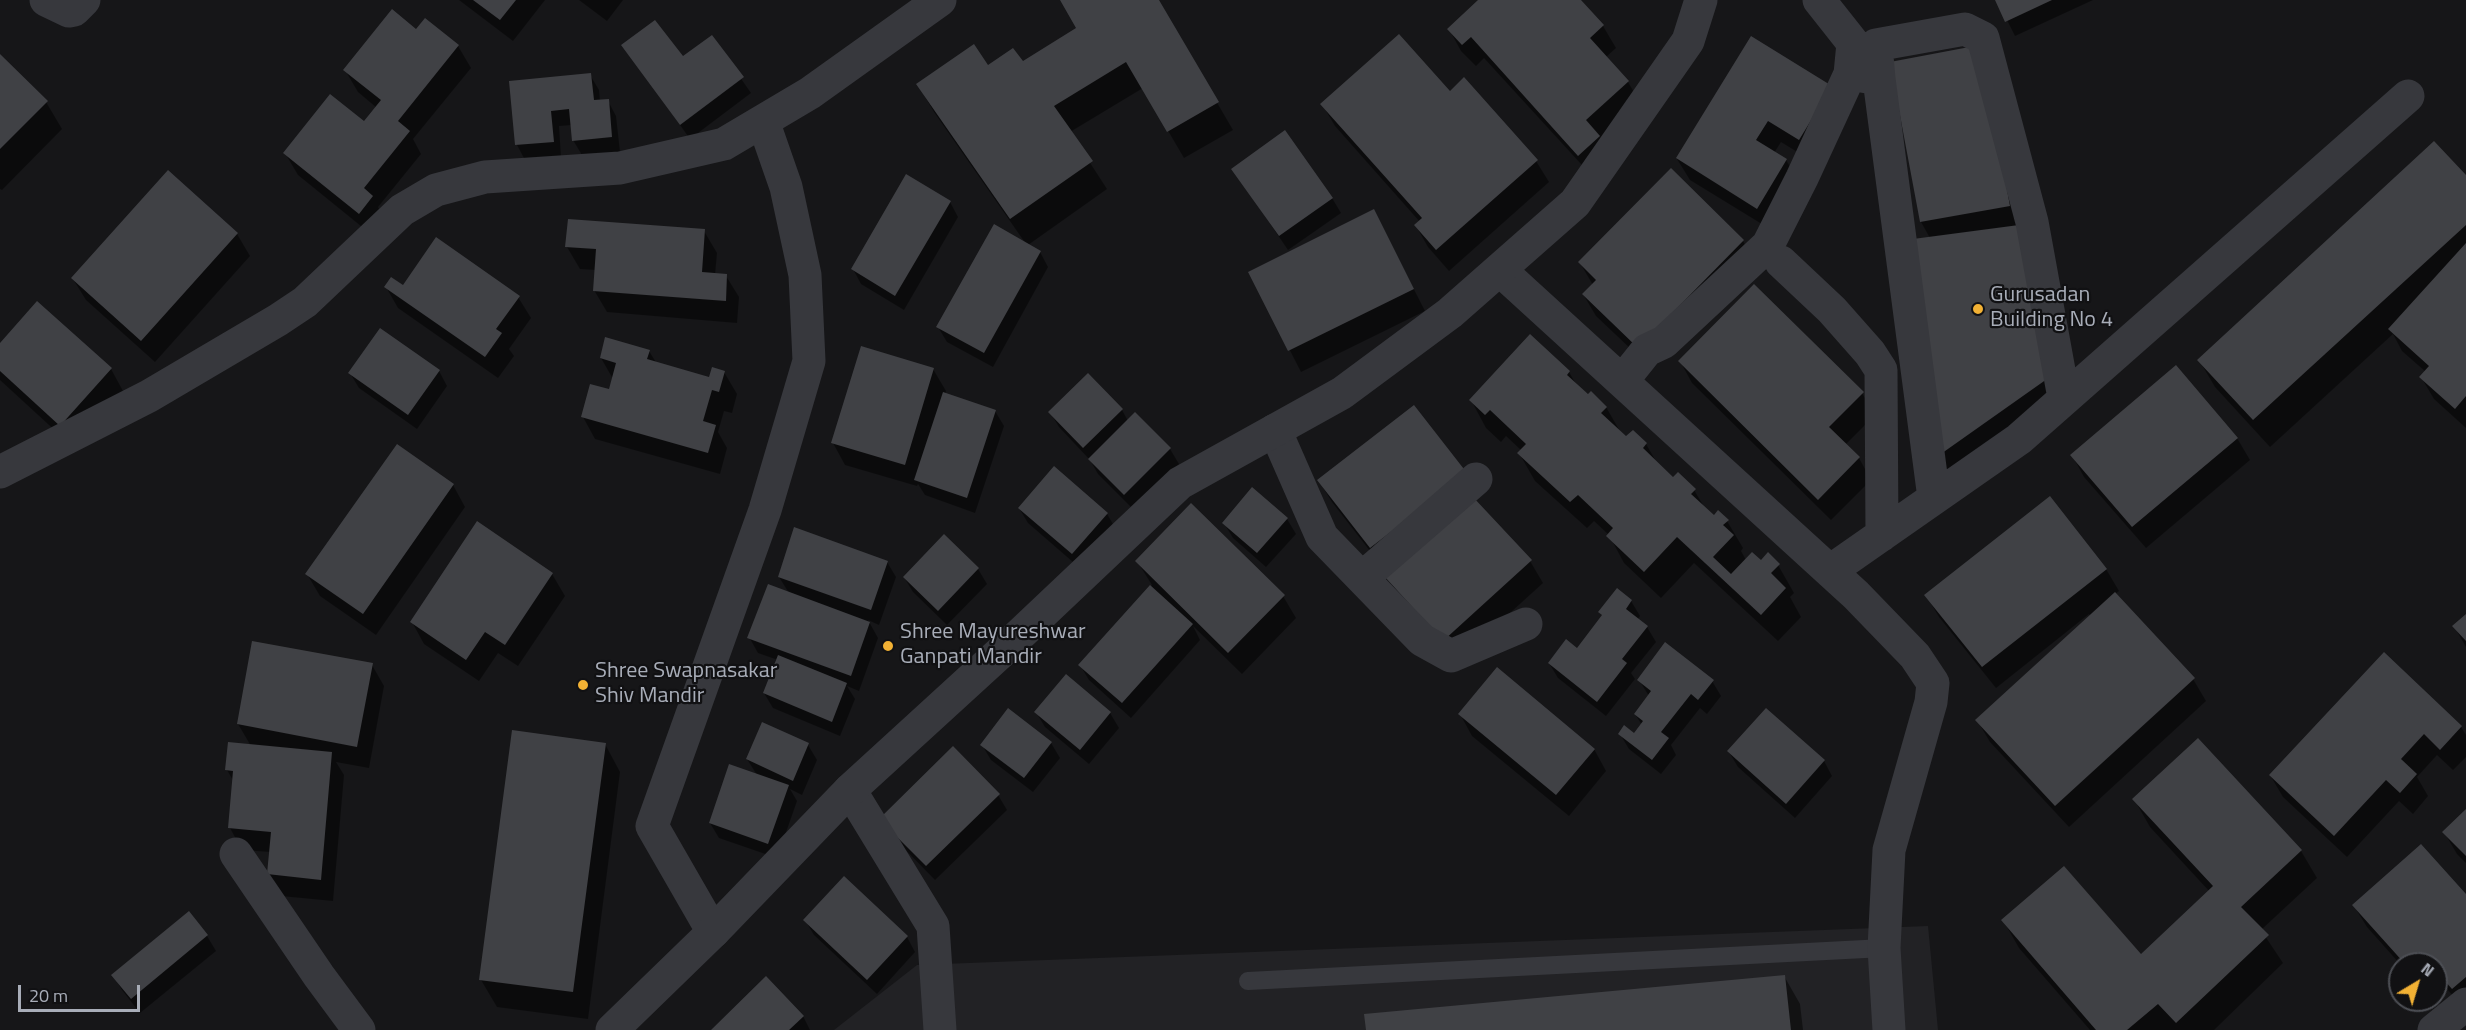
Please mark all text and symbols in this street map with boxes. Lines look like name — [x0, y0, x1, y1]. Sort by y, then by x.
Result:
place label: Gurusadan Building No 4 — [1990, 283, 2113, 334]
marker: Gurusadan Building No 4 — [1971, 302, 1985, 316]
place label: Shree Mayureshwar Ganpati Mandir — [900, 620, 1086, 672]
marker: Shree Mayureshwar Ganpati Mandir — [881, 639, 895, 653]
place label: Shree Swapnasakar Shiv Mandir — [595, 659, 777, 710]
marker: Shree Swapnasakar Shiv Mandir — [576, 678, 590, 692]
north arrow — [2388, 952, 2448, 1012]
text: N — [2416, 957, 2440, 982]
scale bar — [21, 973, 142, 1011]
text: 20 m — [29, 982, 68, 1009]

